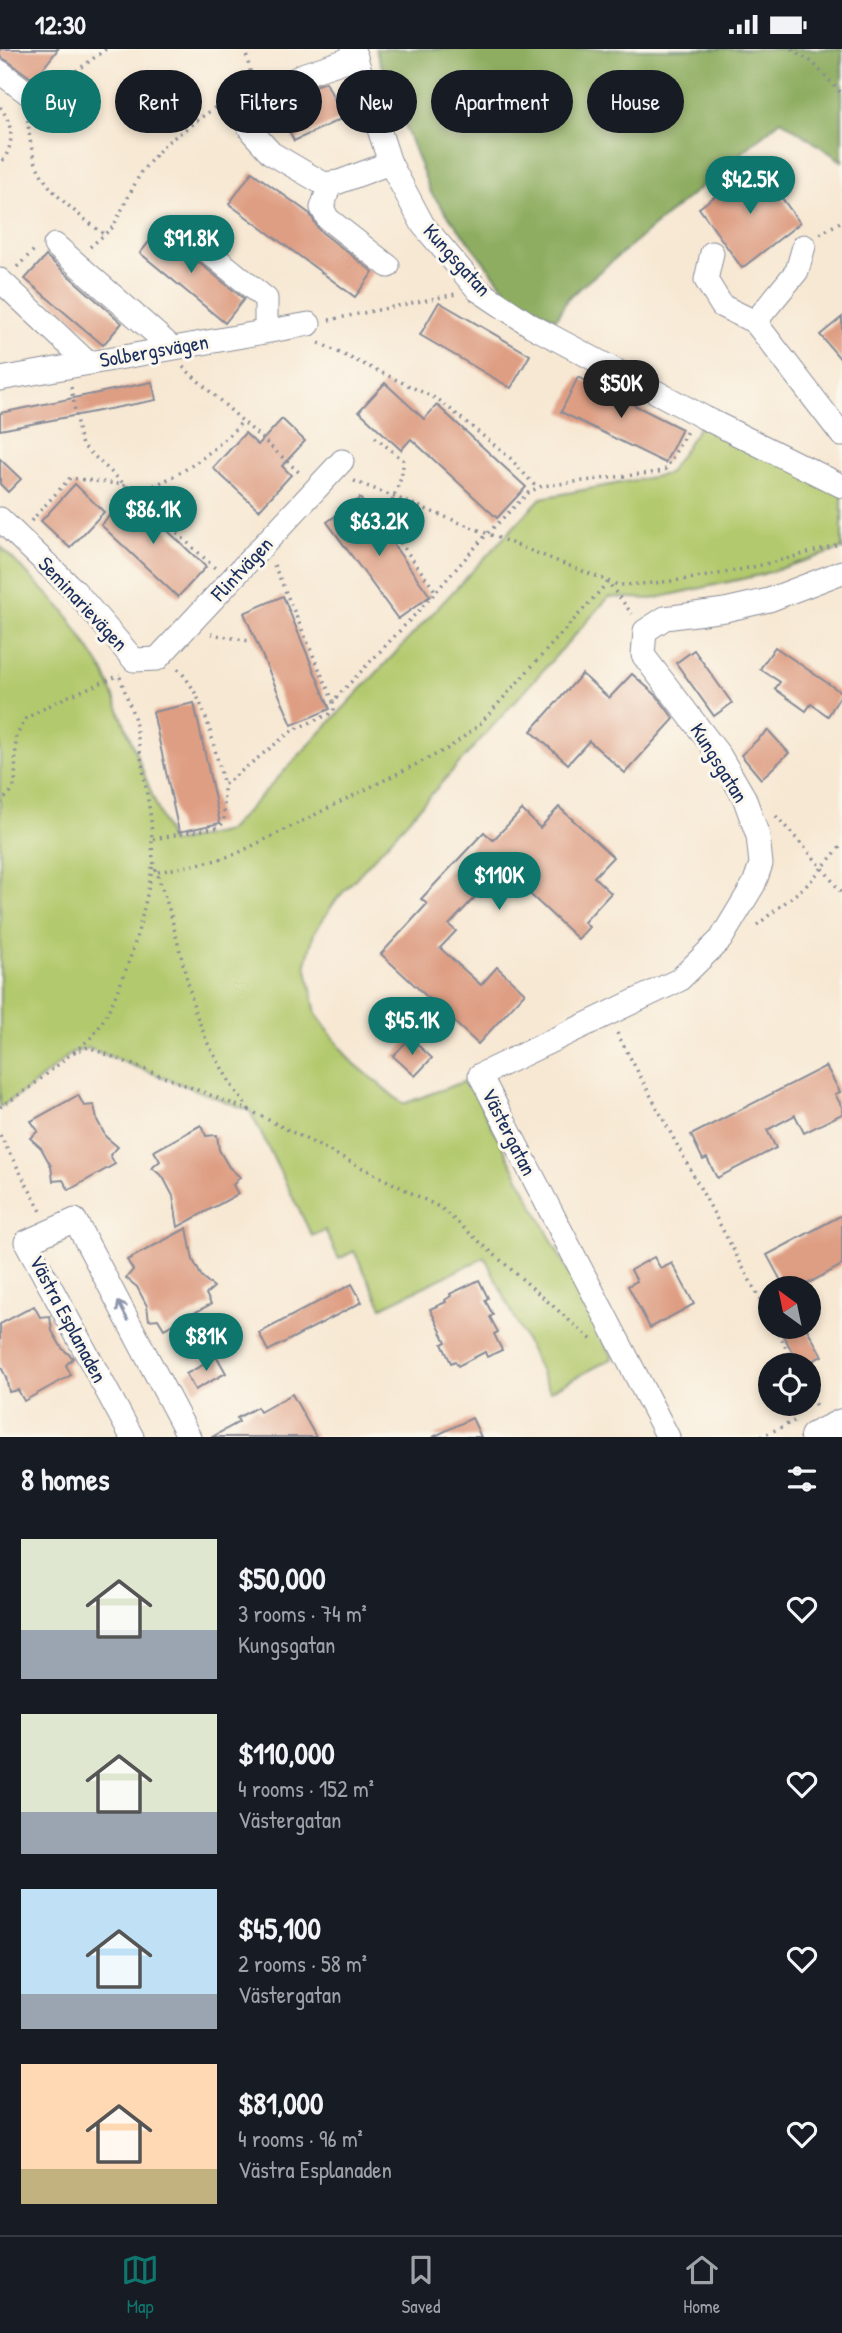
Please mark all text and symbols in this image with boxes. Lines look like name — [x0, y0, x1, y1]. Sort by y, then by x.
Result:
text: 12:30 — [35, 7, 86, 42]
chip: Buy — [21, 70, 101, 133]
chip: Rent — [115, 70, 202, 133]
chip: Filters — [216, 70, 322, 133]
chip: New — [336, 70, 417, 133]
chip: Apartment — [431, 70, 573, 133]
chip: House — [587, 70, 684, 133]
pin: $42.5K — [693, 157, 807, 216]
text: $42.5K — [721, 163, 779, 194]
pin: $91.8K — [134, 215, 248, 275]
street label: Kungsgatan — [417, 217, 498, 302]
text: $91.8K — [163, 222, 219, 253]
street label: Solbergsvägen — [97, 327, 211, 374]
pin: $50K — [580, 361, 662, 420]
text: $50K — [599, 367, 643, 398]
pin: $86.1K — [96, 487, 210, 546]
text: $86.1K — [125, 493, 181, 524]
pin: $63.2K — [322, 498, 436, 558]
text: $63.2K — [350, 505, 408, 536]
street label: Flintvägen — [204, 530, 279, 608]
street label: Seminarievägen — [32, 550, 135, 657]
street label: Kungsgatan — [684, 717, 755, 808]
pin: $110K — [450, 853, 548, 912]
text: $110K — [474, 859, 524, 890]
pin: $45.1K — [355, 997, 469, 1057]
text: $45.1K — [384, 1004, 440, 1035]
street label: Västergatan — [475, 1083, 544, 1180]
street label: Västra Esplanaden — [23, 1250, 114, 1388]
north arrow — [758, 1276, 821, 1339]
map controls — [758, 1276, 821, 1416]
one-way arrow — [116, 1302, 130, 1322]
pin: $81K — [165, 1313, 247, 1373]
text: $81K — [185, 1320, 227, 1351]
button: locate — [758, 1353, 821, 1416]
text: 8 homes — [21, 1459, 109, 1499]
icon: filters — [783, 1460, 821, 1498]
text: $50,000 — [238, 1558, 326, 1598]
icon: home — [77, 1567, 161, 1651]
icon: heart — [783, 1590, 821, 1628]
text: 3 rooms · 74 m² — [238, 1598, 367, 1629]
text: Kungsgatan — [238, 1629, 335, 1660]
text: $110,000 — [238, 1733, 335, 1773]
icon: home — [77, 1742, 161, 1826]
icon: heart — [783, 1765, 821, 1803]
text: 4 rooms · 152 m² — [238, 1773, 374, 1804]
text: Västergatan — [238, 1804, 341, 1835]
text: $45,100 — [238, 1908, 321, 1948]
icon: home — [77, 1917, 161, 2001]
icon: heart — [783, 1940, 821, 1978]
text: 2 rooms · 58 m² — [238, 1948, 367, 1979]
text: Västergatan — [238, 1979, 341, 2010]
text: $81,000 — [238, 2083, 323, 2123]
icon: home — [77, 2092, 161, 2176]
icon: heart — [783, 2115, 821, 2153]
text: 4 rooms · 96 m² — [238, 2123, 363, 2154]
text: Västra Esplanaden — [238, 2154, 392, 2185]
tab: Map — [121, 2251, 159, 2319]
tab: Saved — [402, 2251, 440, 2319]
tab: Home — [683, 2251, 721, 2319]

